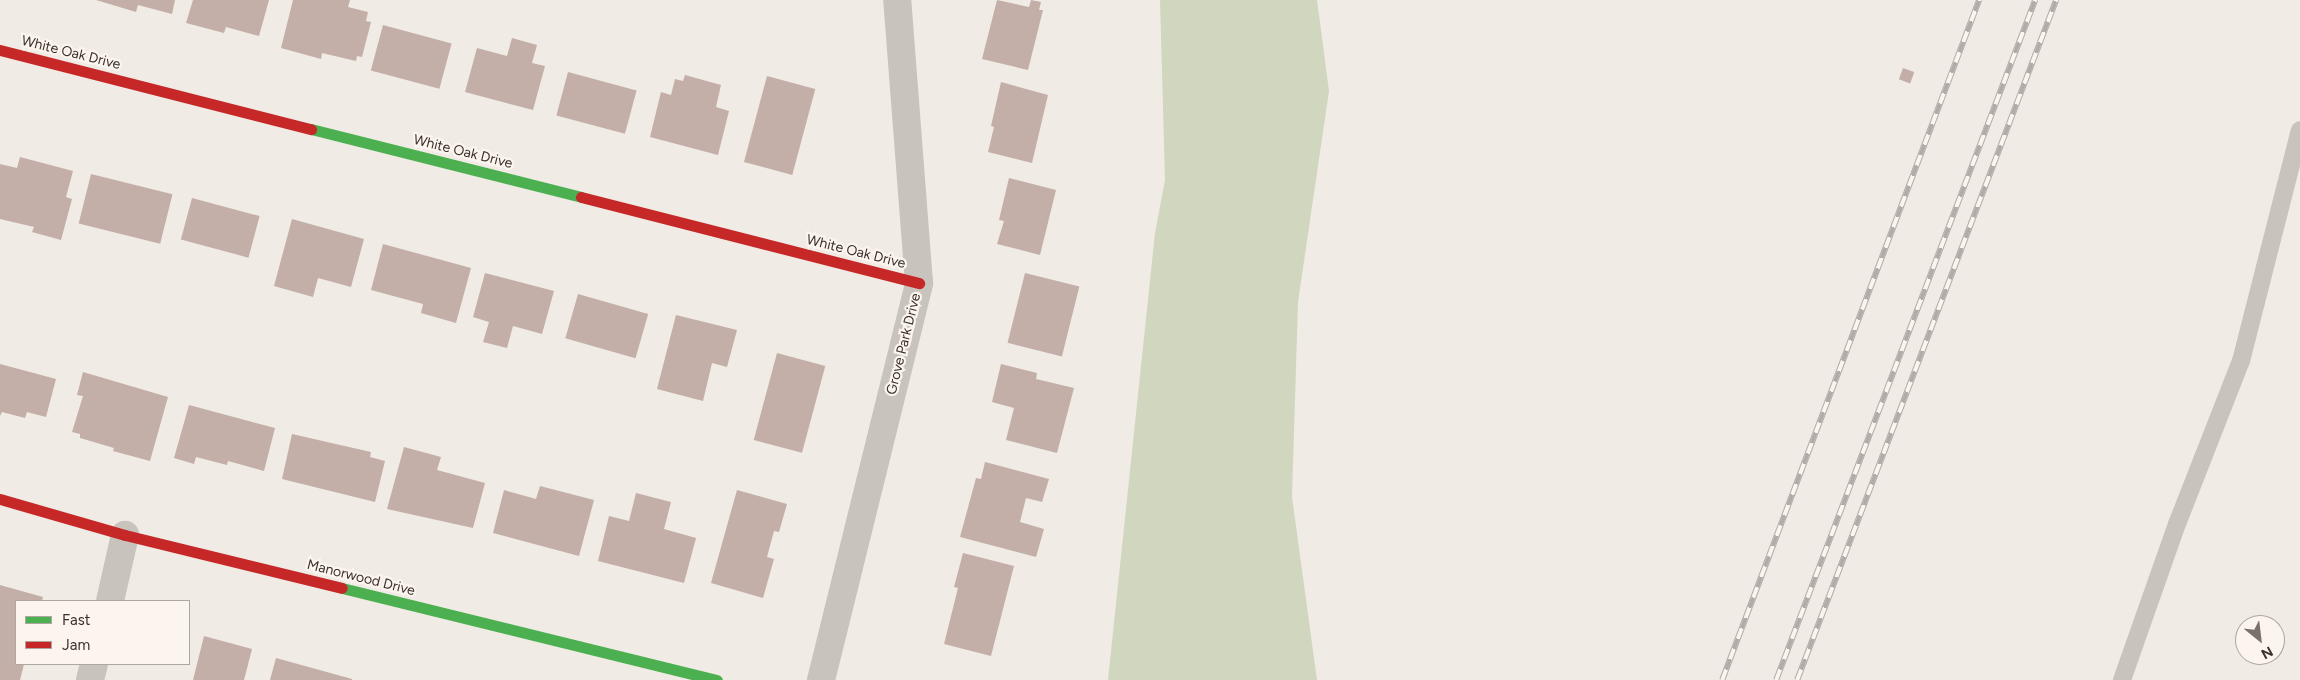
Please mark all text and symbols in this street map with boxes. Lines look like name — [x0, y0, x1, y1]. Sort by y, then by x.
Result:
street label: White Oak Drive — [20, 33, 122, 73]
street label: White Oak Drive — [412, 132, 514, 172]
street label: White Oak Drive — [805, 232, 907, 272]
street label: Grove Park Drive — [883, 292, 925, 396]
street label: Manorwood Drive — [305, 556, 417, 600]
legend — [15, 600, 190, 665]
text: Fast — [62, 611, 90, 629]
north arrow — [2235, 615, 2285, 665]
text: Jam — [62, 636, 90, 654]
text: N — [2258, 643, 2276, 663]

